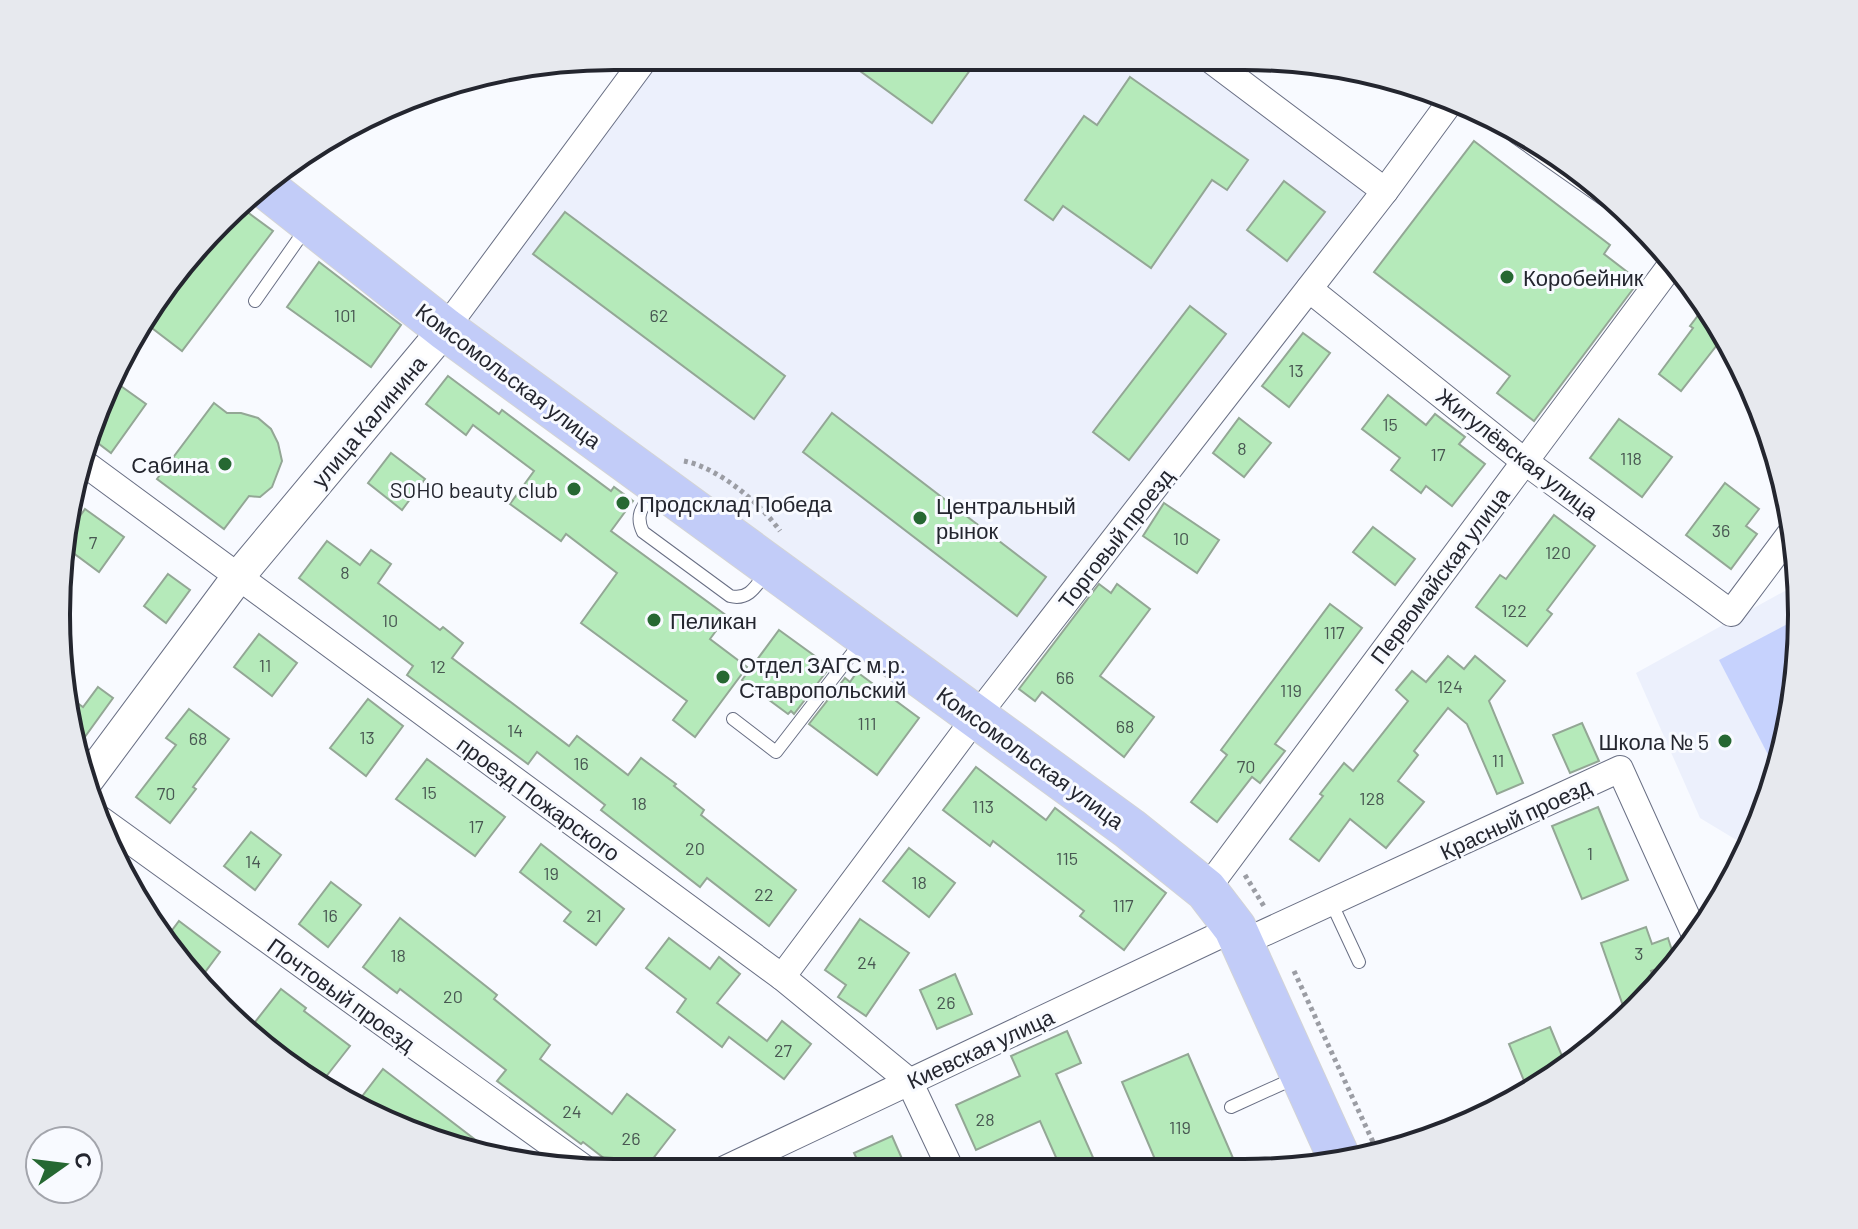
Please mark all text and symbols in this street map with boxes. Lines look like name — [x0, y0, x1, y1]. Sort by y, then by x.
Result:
place label: Коробейник — [1523, 264, 1644, 291]
marker: Коробейник — [1498, 268, 1516, 286]
street label: Комсомольская улица — [411, 297, 607, 454]
house number: 101 — [334, 304, 356, 326]
house number: 62 — [650, 304, 668, 326]
street label: улица Калинина — [305, 349, 432, 493]
house number: 13 — [1288, 359, 1304, 381]
street label: Жигулёвская улица — [1431, 382, 1605, 525]
house number: 15 — [1382, 413, 1398, 435]
house number: 8 — [1237, 437, 1247, 459]
house number: 17 — [1431, 443, 1446, 465]
house number: 118 — [1620, 447, 1642, 469]
place label: Сабина — [131, 451, 210, 477]
marker: Сабина — [216, 455, 234, 473]
street label: Торговый проезд — [1052, 463, 1179, 614]
place label: SOHO beauty club — [390, 476, 558, 502]
marker: SOHO beauty club — [565, 480, 583, 498]
street label: Первомайская улица — [1364, 481, 1515, 669]
place label: Продсклад Победа — [639, 490, 833, 517]
place label: Центральный рынок — [936, 492, 1076, 544]
marker: Продсклад Победа — [614, 494, 632, 512]
marker: Центральный рынок — [911, 509, 929, 527]
house number: 36 — [1712, 519, 1730, 541]
house number: 10 — [1173, 527, 1189, 549]
house number: 7 — [89, 531, 98, 553]
house number: 120 — [1545, 541, 1571, 563]
house number: 8 — [340, 561, 350, 583]
house number: 122 — [1501, 599, 1527, 621]
place label: Пеликан — [670, 607, 757, 633]
house number: 10 — [382, 609, 398, 631]
marker: Пеликан — [645, 611, 663, 629]
house number: 117 — [1323, 621, 1345, 643]
place label: Отдел ЗАГС м.р. Ставропольский — [739, 651, 906, 703]
house number: 11 — [259, 654, 271, 676]
house number: 12 — [430, 655, 446, 677]
house number: 66 — [1056, 666, 1074, 688]
marker: Отдел ЗАГС м.р. Ставропольский — [714, 668, 732, 686]
house number: 124 — [1437, 675, 1463, 697]
house number: 119 — [1280, 679, 1302, 701]
street label: Комсомольская улица — [932, 680, 1130, 835]
house number: 111 — [857, 712, 877, 734]
house number: 68 — [1116, 715, 1134, 737]
house number: 14 — [507, 719, 523, 741]
house number: 13 — [359, 726, 375, 748]
house number: 68 — [189, 727, 207, 749]
place label: Школа № 5 — [1598, 728, 1709, 754]
street label: проезд Пожарского — [452, 730, 625, 867]
marker: Школа № 5 — [1716, 732, 1734, 750]
house number: 11 — [1492, 749, 1504, 771]
house number: 16 — [573, 752, 589, 774]
house number: 70 — [1237, 755, 1255, 777]
street label: Красный проезд — [1435, 772, 1595, 865]
house number: 15 — [421, 781, 437, 803]
house number: 70 — [157, 782, 175, 804]
house number: 128 — [1359, 787, 1385, 809]
house number: 18 — [631, 792, 647, 814]
house number: 113 — [972, 795, 994, 817]
house number: 17 — [469, 815, 484, 837]
house number: 20 — [685, 837, 705, 859]
house number: 1 — [1587, 842, 1593, 864]
house number: 115 — [1056, 847, 1078, 869]
house number: 14 — [245, 850, 261, 872]
house number: 19 — [543, 862, 559, 884]
house number: 18 — [911, 871, 927, 893]
house number: 22 — [754, 883, 774, 905]
house number: 117 — [1112, 894, 1134, 916]
house number: 16 — [322, 904, 338, 926]
house number: 21 — [586, 904, 602, 926]
street label: Почтовый проезд — [263, 932, 421, 1057]
house number: 3 — [1634, 942, 1644, 964]
house number: 18 — [390, 944, 406, 966]
house number: 24 — [857, 951, 877, 973]
house number: 20 — [443, 985, 463, 1007]
house number: 26 — [937, 991, 955, 1013]
street label: Киевская улица — [902, 1002, 1059, 1094]
house number: 27 — [774, 1039, 793, 1061]
house number: 24 — [562, 1100, 582, 1122]
house number: 28 — [975, 1108, 995, 1130]
house number: 119 — [1169, 1116, 1191, 1138]
north arrow — [24, 1125, 104, 1205]
house number: 26 — [622, 1127, 640, 1149]
text: С — [70, 1149, 99, 1171]

